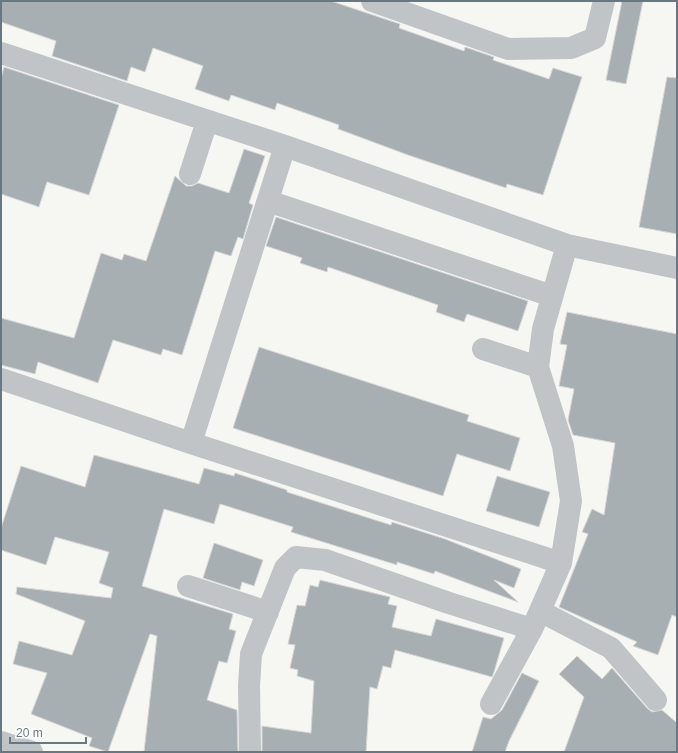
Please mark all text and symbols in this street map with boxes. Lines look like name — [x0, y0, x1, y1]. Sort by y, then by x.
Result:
scale bar — [10, 719, 86, 745]
text: 20 m — [16, 726, 43, 740]

